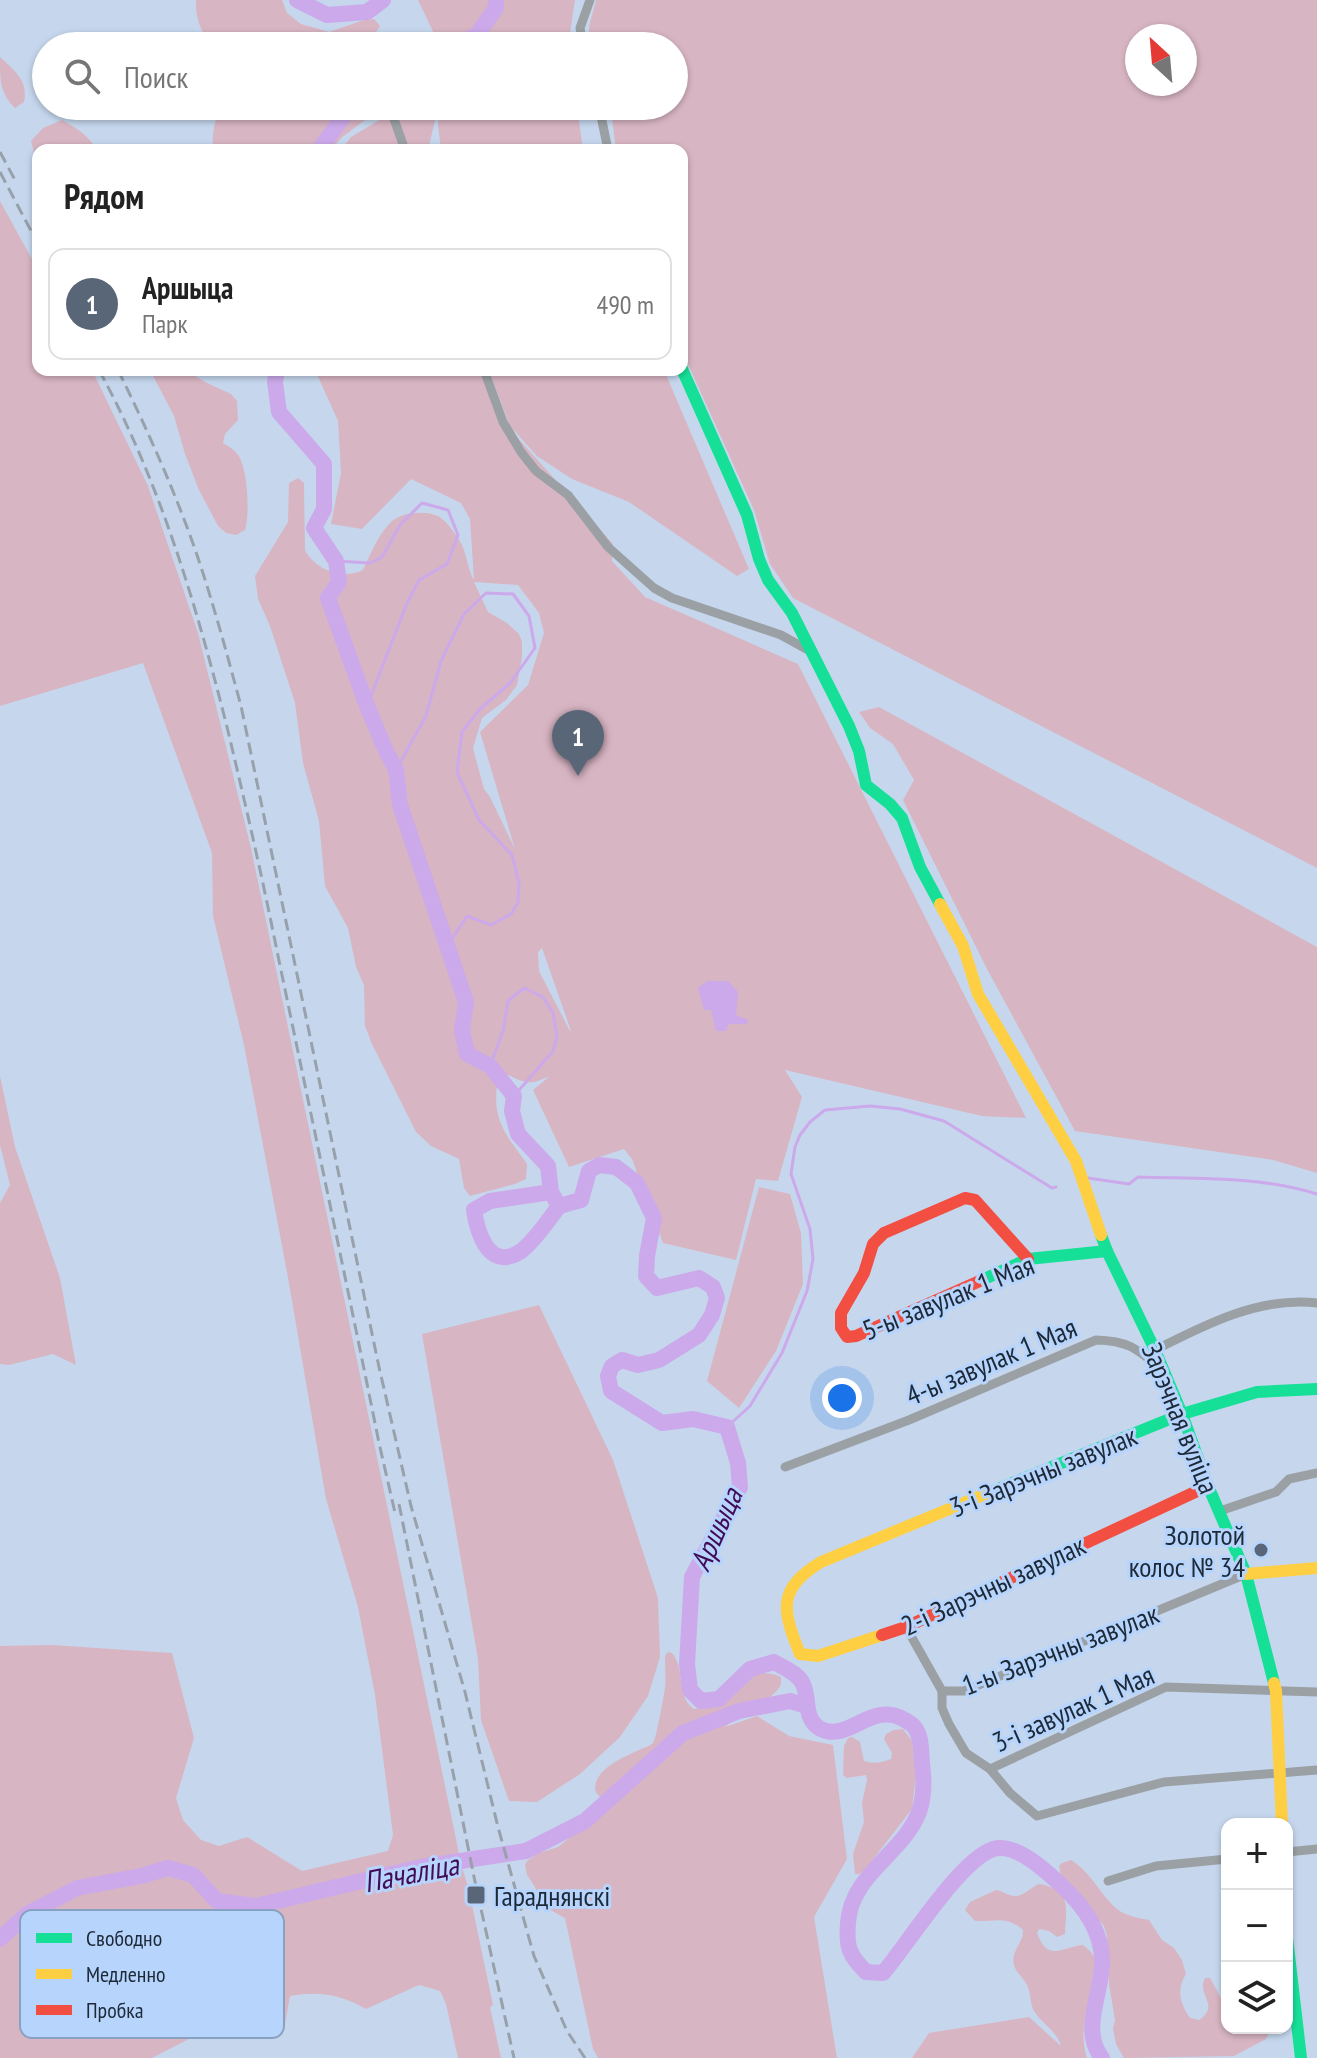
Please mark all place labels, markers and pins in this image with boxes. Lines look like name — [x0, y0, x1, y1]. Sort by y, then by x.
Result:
pin: 1 — [552, 710, 604, 776]
place label: Золотой колос № 34 — [1129, 1516, 1245, 1585]
marker: Золотой колос № 34 — [1252, 1541, 1270, 1559]
place label: Гараднянскі — [494, 1877, 610, 1914]
marker: Гараднянскі — [465, 1884, 487, 1906]

